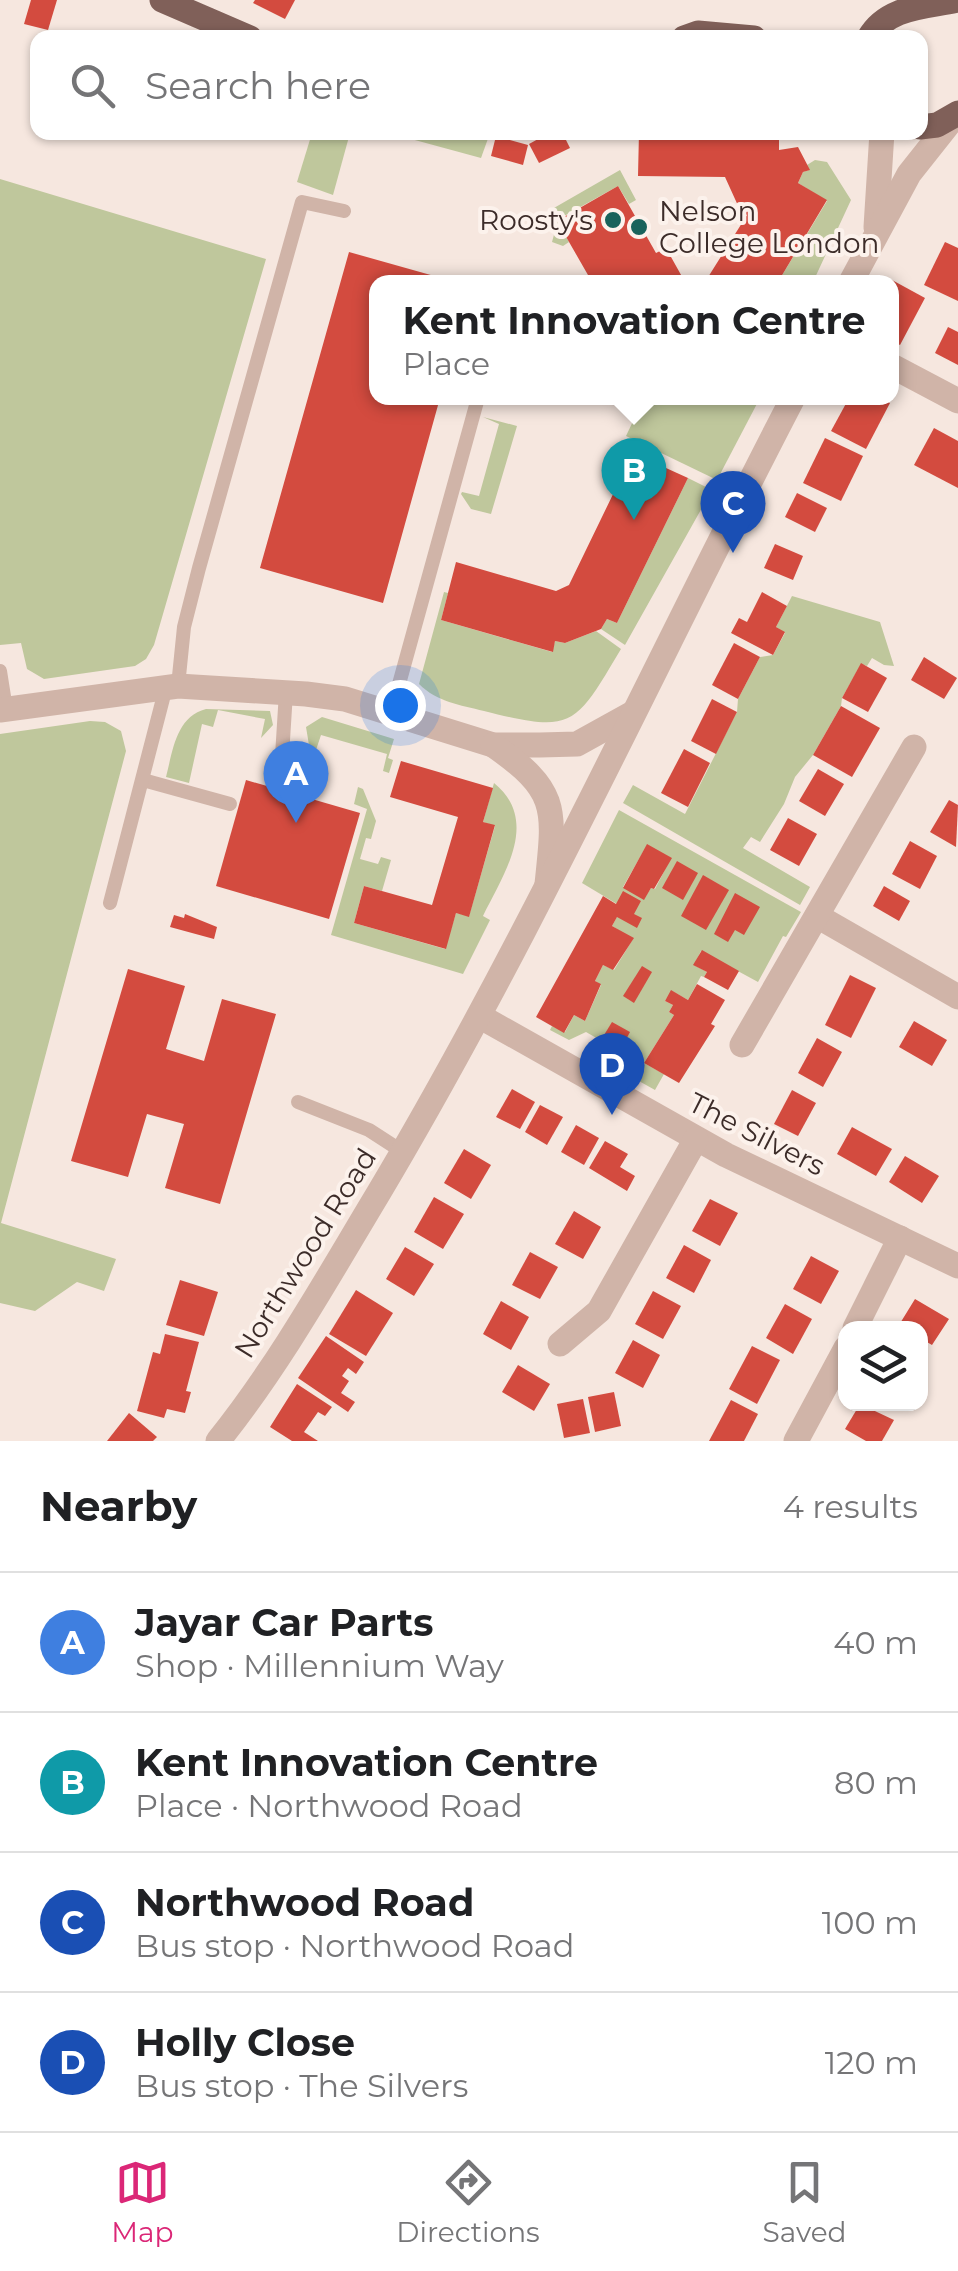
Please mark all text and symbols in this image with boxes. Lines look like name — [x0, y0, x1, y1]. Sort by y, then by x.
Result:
search box — [30, 30, 928, 140]
icon: search — [65, 58, 120, 113]
text: Search here — [145, 62, 371, 109]
place label: Nelson College London — [659, 194, 879, 260]
place label: Roosty's — [479, 203, 593, 237]
marker: Roosty's — [602, 209, 624, 231]
marker: Nelson College London — [628, 216, 650, 238]
popup — [369, 275, 899, 405]
text: Kent Innovation Centre — [402, 297, 866, 344]
text: Place — [402, 344, 490, 383]
pin: B — [602, 438, 666, 520]
pin: C — [700, 470, 766, 553]
your location — [375, 680, 426, 731]
pin: A — [264, 740, 328, 823]
pin: D — [580, 1032, 644, 1115]
street label: The Silvers — [683, 1085, 831, 1183]
street label: Northwood Road — [227, 1142, 383, 1364]
map controls — [838, 1321, 928, 1411]
button: layers — [838, 1321, 928, 1411]
text: Nearby — [40, 1480, 197, 1532]
text: 4 results — [783, 1487, 918, 1526]
text: Jayar Car Parts — [135, 1599, 433, 1646]
text: A — [60, 1623, 85, 1662]
text: 40 m — [833, 1623, 918, 1662]
text: Shop · Millennium Way — [135, 1646, 504, 1685]
text: Kent Innovation Centre — [135, 1739, 598, 1786]
text: B — [60, 1763, 85, 1802]
text: 80 m — [834, 1763, 918, 1802]
text: Place · Northwood Road — [135, 1786, 523, 1825]
text: Northwood Road — [135, 1879, 474, 1926]
text: C — [61, 1903, 84, 1942]
text: 100 m — [822, 1903, 918, 1942]
text: Bus stop · Northwood Road — [135, 1926, 574, 1965]
text: Holly Close — [135, 2019, 355, 2066]
text: D — [59, 2043, 86, 2082]
text: 120 m — [825, 2043, 918, 2082]
text: Bus stop · The Silvers — [135, 2066, 468, 2105]
tab: Map — [111, 2155, 174, 2249]
tab: Directions — [396, 2155, 540, 2249]
tab: Saved — [762, 2155, 847, 2249]

